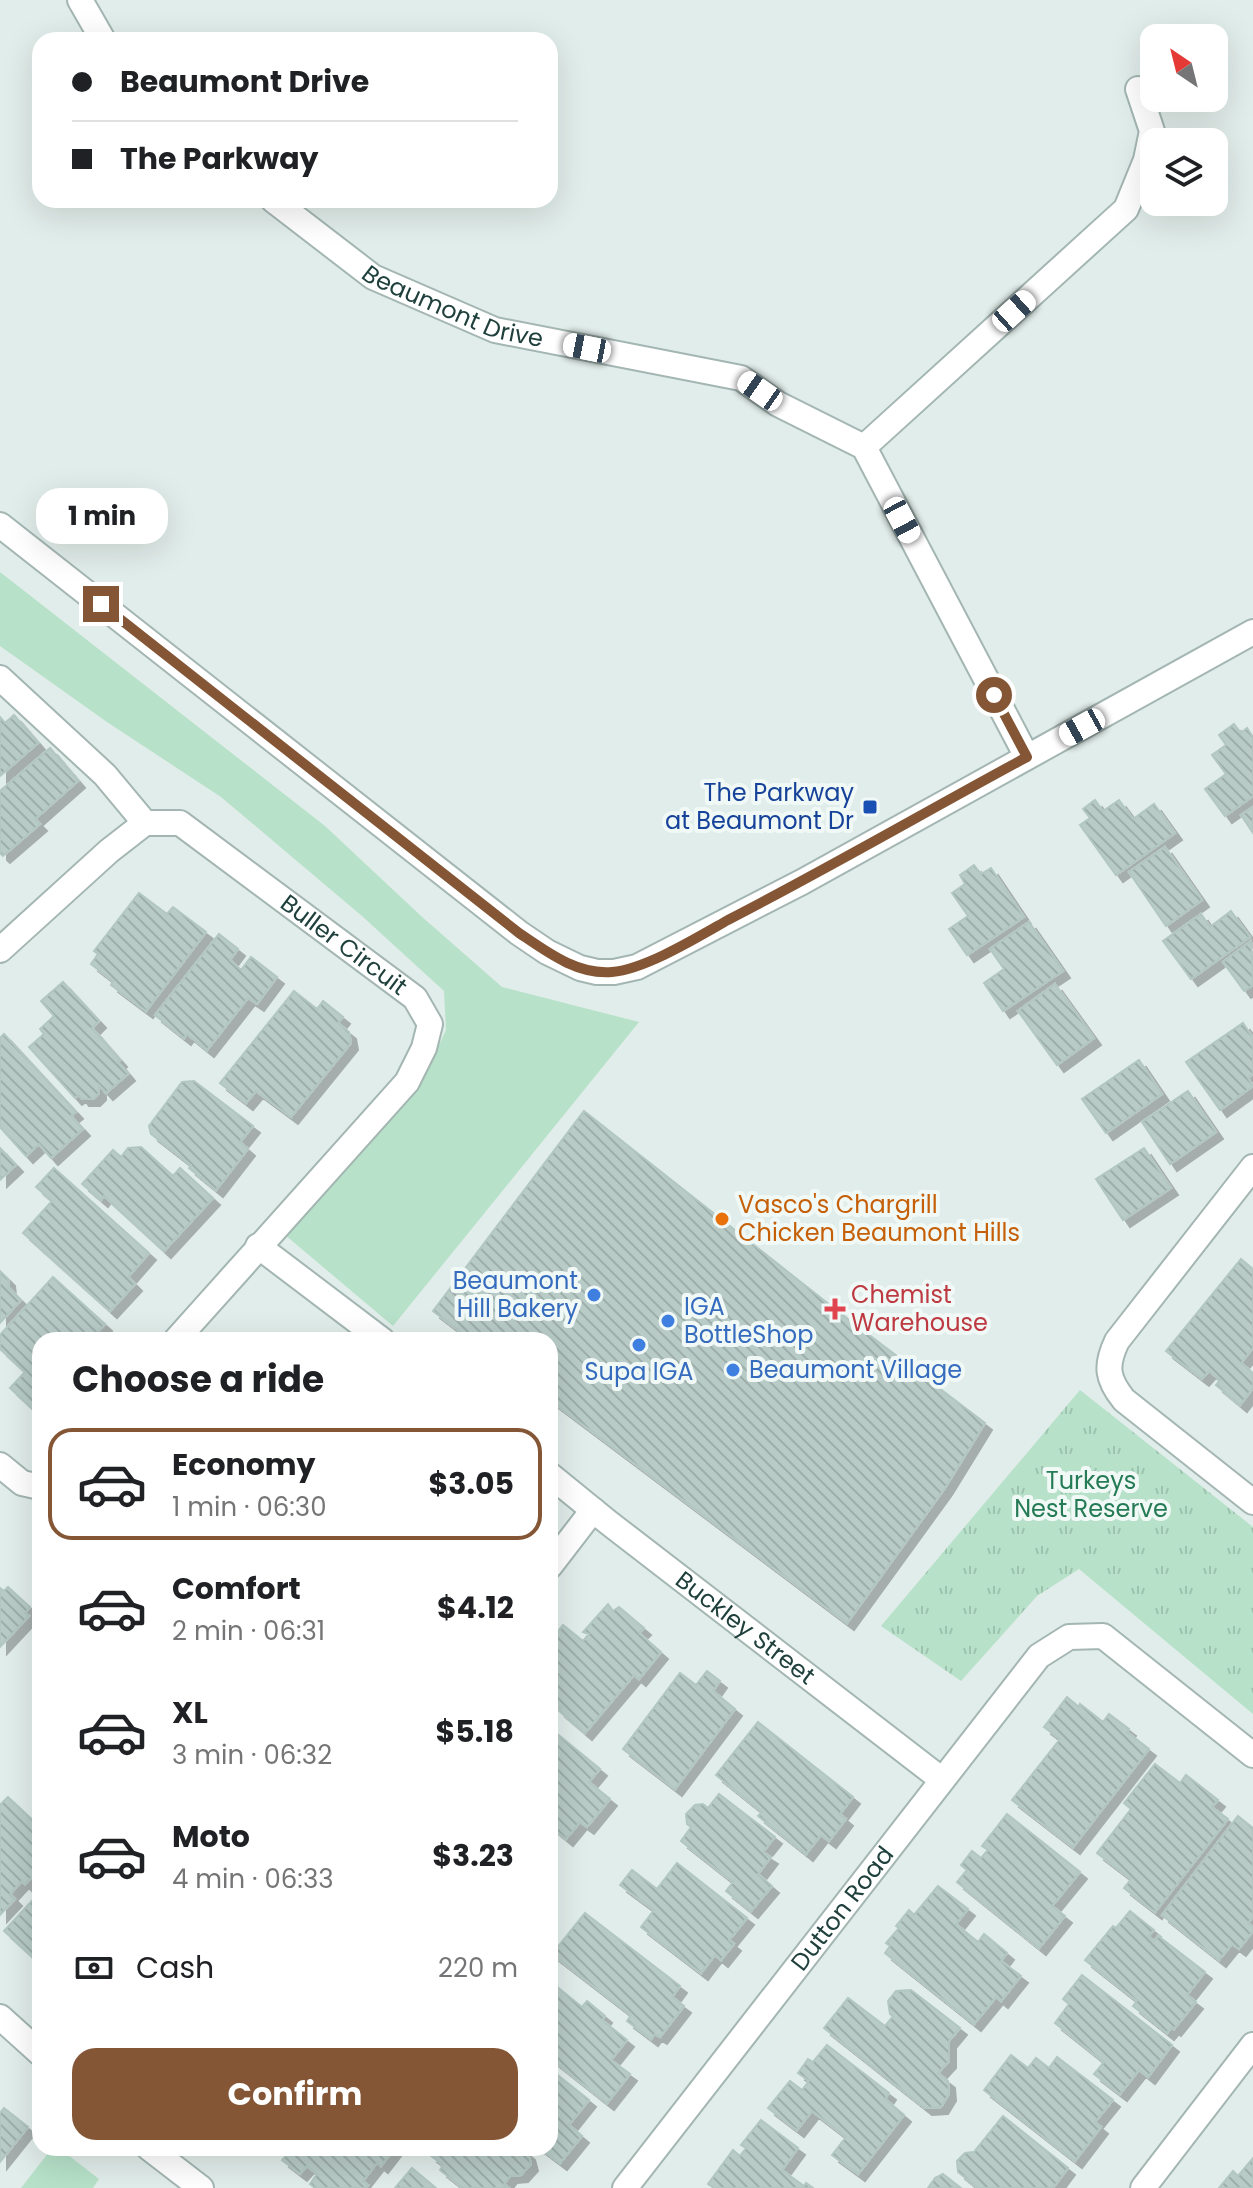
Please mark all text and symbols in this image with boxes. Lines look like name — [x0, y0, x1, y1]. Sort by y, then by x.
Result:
north arrow — [1140, 24, 1228, 112]
map controls — [1140, 24, 1228, 216]
text: Beaumont Drive — [120, 60, 369, 103]
button: layers — [1140, 128, 1228, 216]
text: The Parkway — [120, 137, 319, 180]
street label: Beaumont Drive — [355, 257, 546, 355]
car — [988, 286, 1040, 336]
car — [561, 332, 613, 364]
car — [733, 367, 787, 415]
callout: 1 min — [35, 488, 167, 544]
car — [880, 493, 924, 547]
text: 1 min — [68, 498, 136, 534]
route end — [83, 586, 119, 622]
route start — [976, 677, 1012, 713]
car — [1055, 705, 1109, 749]
place label: The Parkway at Beaumont Dr — [665, 776, 854, 837]
marker: The Parkway at Beaumont Dr — [861, 798, 879, 816]
street label: Buller Circuit — [274, 886, 414, 1003]
place label: Vasco's Chargrill Chicken Beaumont Hills — [738, 1188, 1020, 1249]
marker: Vasco's Chargrill Chicken Beaumont Hills — [713, 1210, 731, 1228]
place label: Beaumont Hill Bakery — [453, 1264, 578, 1325]
place label: Chemist Warehouse — [851, 1278, 988, 1339]
marker: Beaumont Hill Bakery — [585, 1286, 603, 1304]
place label: IGA BottleShop — [684, 1290, 813, 1351]
marker: Chemist Warehouse — [826, 1300, 844, 1318]
marker: IGA BottleShop — [659, 1312, 677, 1330]
marker: Supa IGA — [630, 1336, 648, 1354]
place label: Beaumont Village — [749, 1353, 962, 1386]
text: Choose a ride — [72, 1354, 324, 1405]
place label: Supa IGA — [584, 1355, 694, 1388]
marker: Beaumont Village — [724, 1361, 742, 1379]
text: Economy — [172, 1443, 316, 1486]
icon: car — [76, 1448, 148, 1520]
text: $3.05 — [429, 1462, 514, 1505]
park label: Turkeys Nest Reserve — [1014, 1464, 1168, 1525]
text: 1 min · 06:30 — [172, 1489, 327, 1525]
street label: Buckley Street — [669, 1563, 822, 1692]
text: Comfort — [172, 1567, 301, 1610]
icon: car — [76, 1572, 148, 1644]
text: $4.12 — [437, 1586, 514, 1629]
text: 2 min · 06:31 — [172, 1613, 325, 1649]
text: XL — [172, 1691, 208, 1734]
icon: car — [76, 1696, 148, 1768]
text: $5.18 — [436, 1710, 514, 1753]
text: 3 min · 06:32 — [172, 1737, 332, 1773]
text: Moto — [172, 1815, 250, 1858]
icon: car — [76, 1820, 148, 1892]
text: $3.23 — [432, 1834, 514, 1877]
street label: Dutton Road — [783, 1839, 901, 1977]
text: 4 min · 06:33 — [172, 1861, 334, 1897]
icon: cash — [72, 1946, 116, 1990]
text: Cash — [136, 1946, 214, 1989]
text: 220 m — [438, 1950, 518, 1986]
button: Confirm — [72, 2048, 518, 2140]

